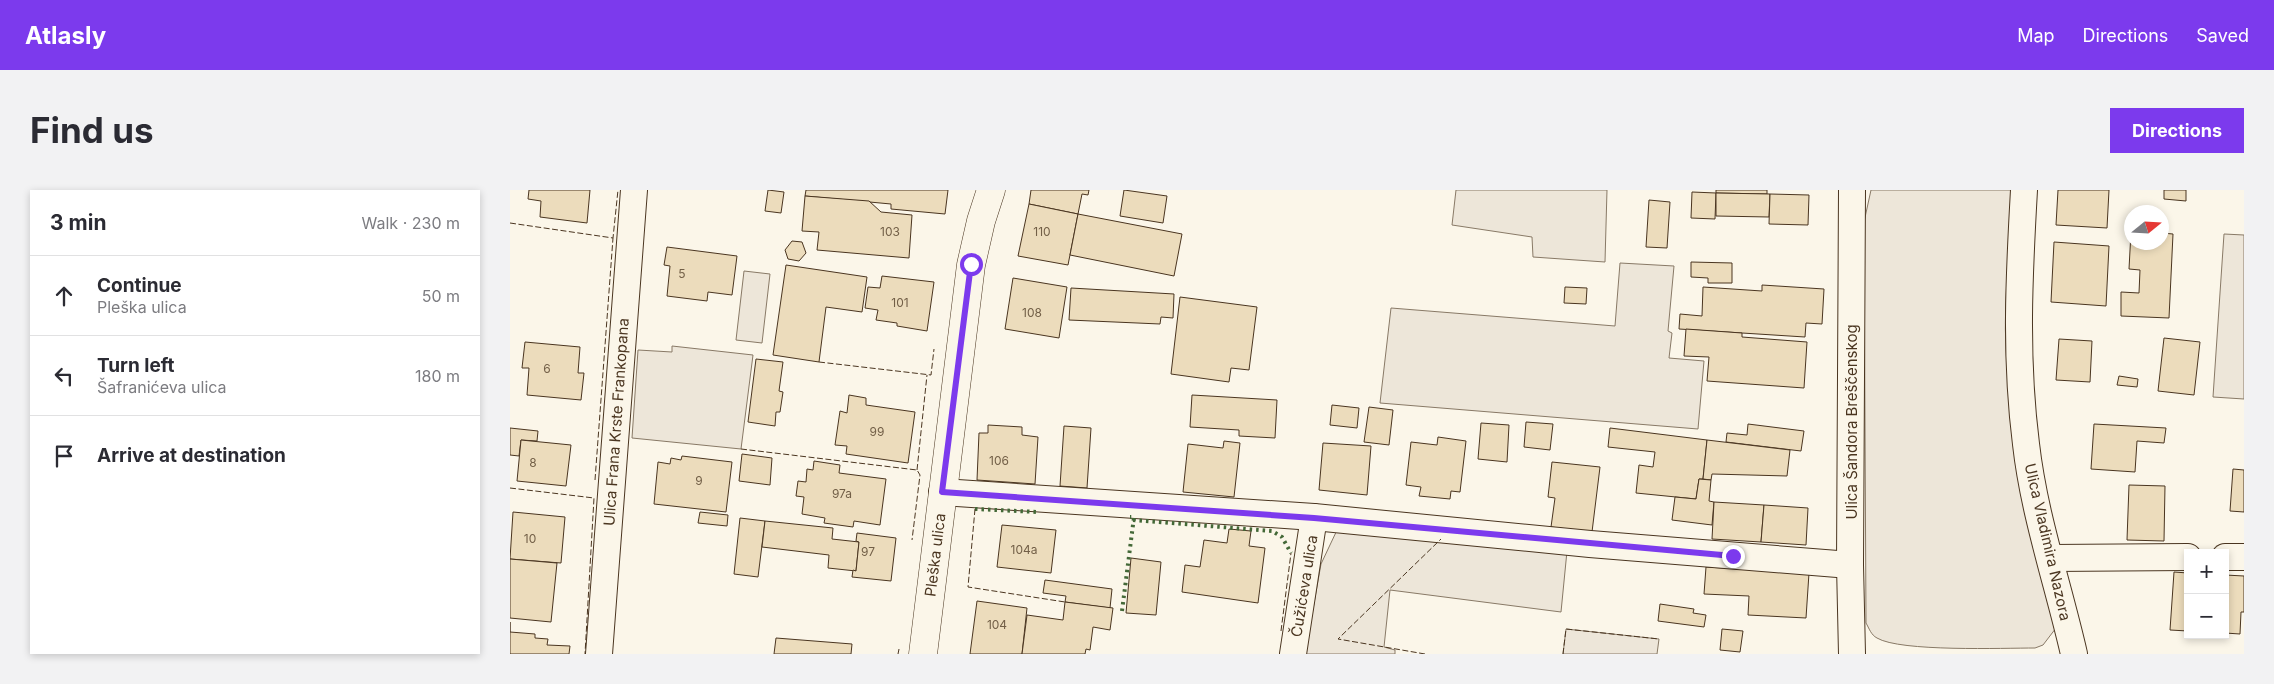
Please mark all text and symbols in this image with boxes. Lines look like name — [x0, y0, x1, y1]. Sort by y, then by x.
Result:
text: Atlasly — [25, 21, 106, 50]
text: Map — [2017, 25, 2055, 46]
text: Directions — [2083, 25, 2168, 46]
text: Saved — [2196, 25, 2249, 46]
button: Directions — [2110, 108, 2244, 153]
text: Find us — [30, 109, 154, 151]
north arrow — [2124, 205, 2169, 250]
text: 3 min — [50, 210, 106, 235]
text: Walk · 230 m — [362, 213, 460, 233]
house number: 103 — [880, 224, 900, 239]
house number: 110 — [1033, 224, 1051, 239]
route start — [960, 253, 983, 276]
house number: 5 — [678, 266, 686, 281]
text: Continue — [97, 274, 182, 297]
icon: ahead — [50, 282, 78, 310]
text: 50 m — [422, 286, 460, 306]
house number: 101 — [891, 295, 909, 310]
text: Pleška ulica — [97, 297, 187, 317]
house number: 108 — [1022, 305, 1042, 320]
street label: Ulica Frana Krste Frankopana — [599, 317, 633, 527]
street label: Ulica Šandora Breščenskog — [1842, 324, 1861, 520]
text: Turn left — [97, 354, 175, 377]
house number: 6 — [543, 361, 551, 376]
icon: left — [50, 362, 78, 390]
text: 180 m — [415, 366, 460, 386]
text: Šafranićeva ulica — [97, 377, 227, 397]
house number: 99 — [870, 424, 884, 439]
icon: arrive — [50, 442, 78, 470]
text: Arrive at destination — [97, 444, 286, 467]
house number: 106 — [989, 453, 1009, 468]
house number: 8 — [529, 455, 537, 470]
street label: Ulica Vladimira Nazora — [2021, 461, 2075, 623]
house number: 9 — [695, 473, 703, 488]
house number: 97a — [832, 486, 852, 501]
street label: Pleška ulica — [920, 512, 950, 598]
house number: 10 — [524, 531, 536, 546]
street label: Čužićeva ulica — [1287, 534, 1321, 638]
house number: 104a — [1011, 542, 1037, 557]
house number: 97 — [861, 544, 875, 559]
route end — [1722, 545, 1745, 568]
map controls — [2184, 549, 2229, 639]
button: + — [2184, 549, 2229, 594]
button: − — [2184, 594, 2229, 639]
house number: 104 — [987, 617, 1007, 632]

